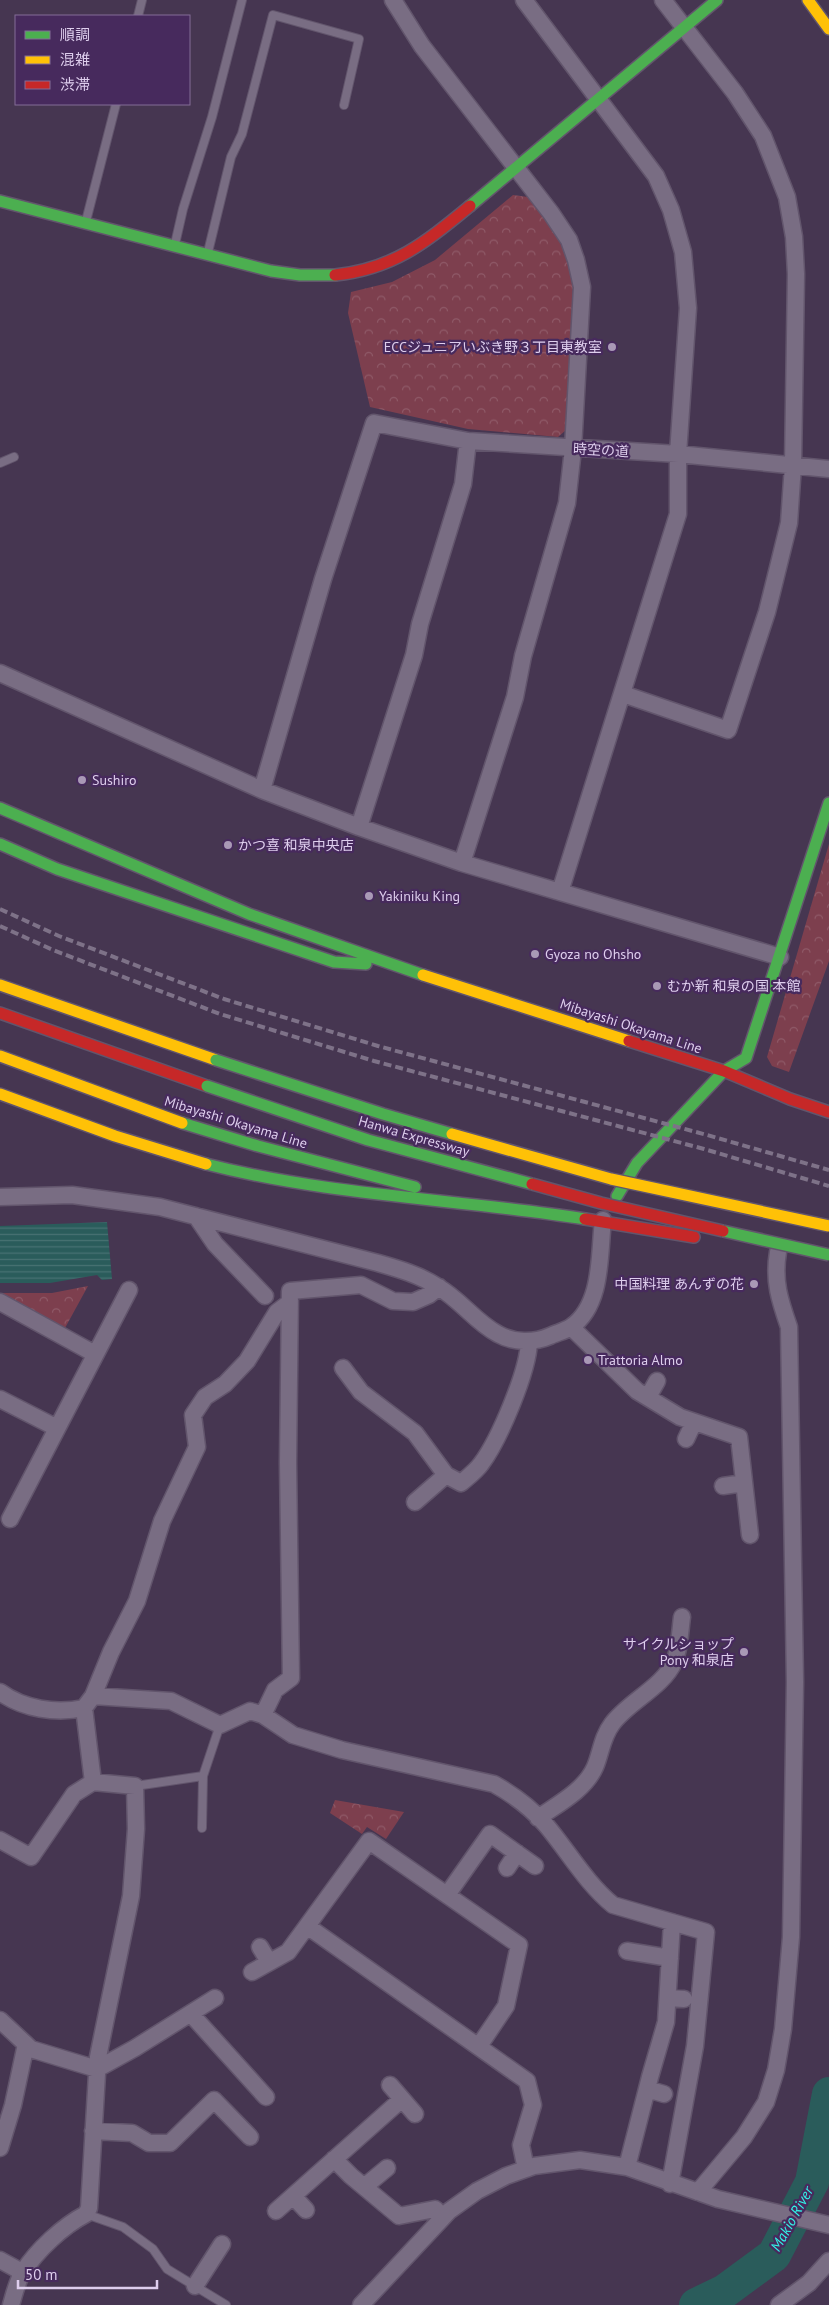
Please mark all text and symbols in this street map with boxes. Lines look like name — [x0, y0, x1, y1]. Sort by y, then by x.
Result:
legend — [15, 15, 190, 105]
text: 順調 — [60, 25, 90, 44]
text: 混雑 — [60, 50, 90, 69]
text: 渋滞 — [60, 75, 90, 94]
place label: ECCジュニアいぶき野３丁目東教室 — [384, 338, 602, 356]
marker: ECCジュニアいぶき野３丁目東教室 — [606, 341, 618, 353]
street label: 時空の道 — [573, 440, 629, 460]
place label: Sushiro — [92, 771, 137, 789]
marker: Sushiro — [76, 774, 88, 786]
place label: かつ喜 和泉中央店 — [238, 836, 354, 854]
marker: かつ喜 和泉中央店 — [222, 839, 234, 851]
place label: Yakiniku King — [379, 887, 460, 905]
marker: Yakiniku King — [363, 890, 375, 902]
place label: Gyoza no Ohsho — [545, 945, 641, 963]
marker: Gyoza no Ohsho — [529, 948, 541, 960]
place label: むか新 和泉の国 本館 — [667, 977, 800, 995]
marker: むか新 和泉の国 本館 — [651, 980, 663, 992]
street label: Mibayashi Okayama Line — [558, 995, 704, 1057]
street label: Mibayashi Okayama Line — [162, 1092, 310, 1152]
street label: Hanwa Expressway — [356, 1112, 472, 1161]
place label: 中国料理 あんずの花 — [614, 1275, 744, 1293]
marker: 中国料理 あんずの花 — [748, 1278, 760, 1290]
place label: Trattoria Almo — [598, 1351, 683, 1369]
marker: Trattoria Almo — [582, 1354, 594, 1366]
place label: サイクルショップ Pony 和泉店 — [623, 1635, 734, 1669]
marker: サイクルショップ Pony 和泉店 — [738, 1646, 750, 1658]
water label: Makio River — [766, 2182, 818, 2254]
scale bar — [18, 2258, 156, 2290]
text: 50 m — [25, 2265, 58, 2284]

